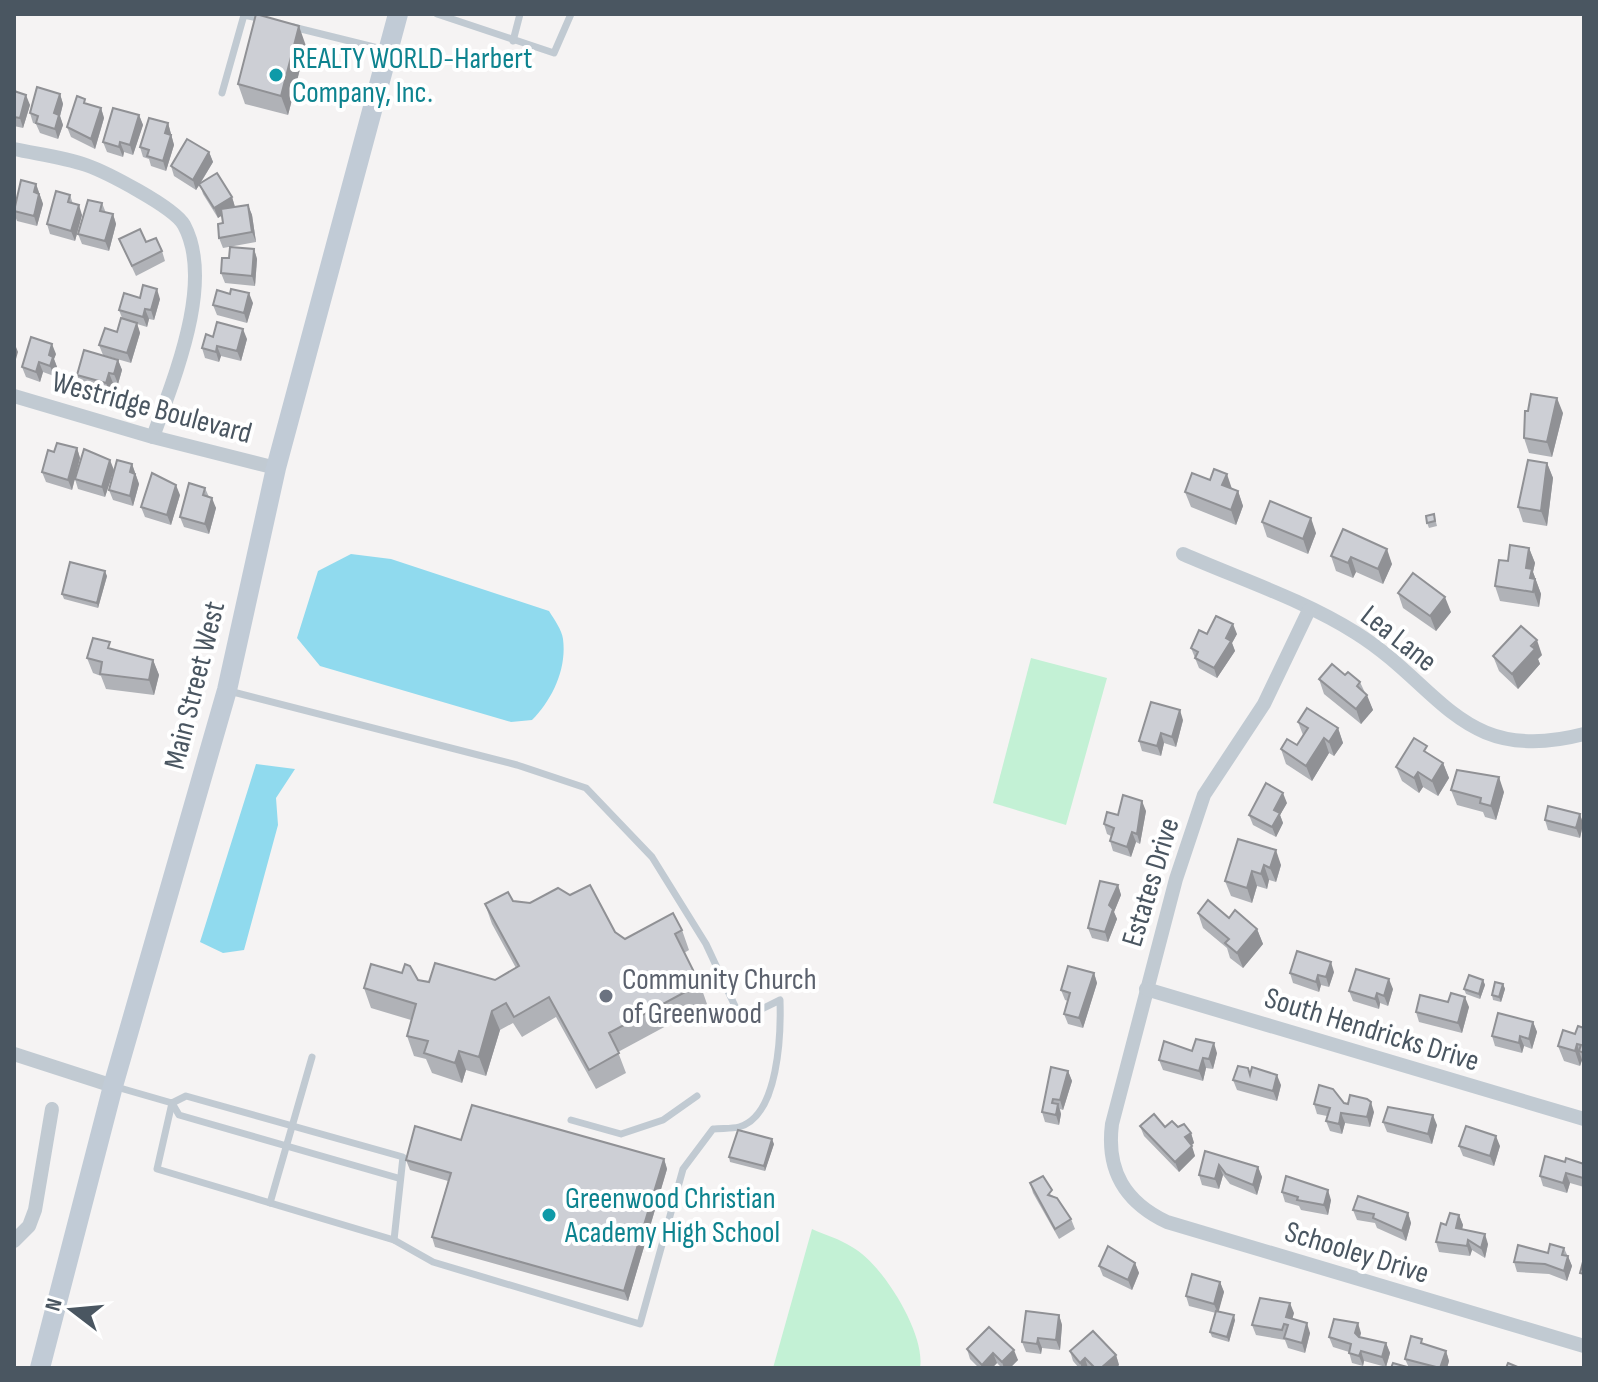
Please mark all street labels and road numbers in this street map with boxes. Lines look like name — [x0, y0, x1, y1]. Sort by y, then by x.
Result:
street label: Westridge Boulevard — [48, 364, 256, 452]
street label: Main Street West — [157, 598, 233, 773]
street label: Lea Lane — [1353, 598, 1444, 680]
street label: Estates Drive — [1114, 814, 1188, 951]
street label: South Hendricks Drive — [1260, 980, 1483, 1080]
street label: Schooley Drive — [1280, 1214, 1433, 1292]

